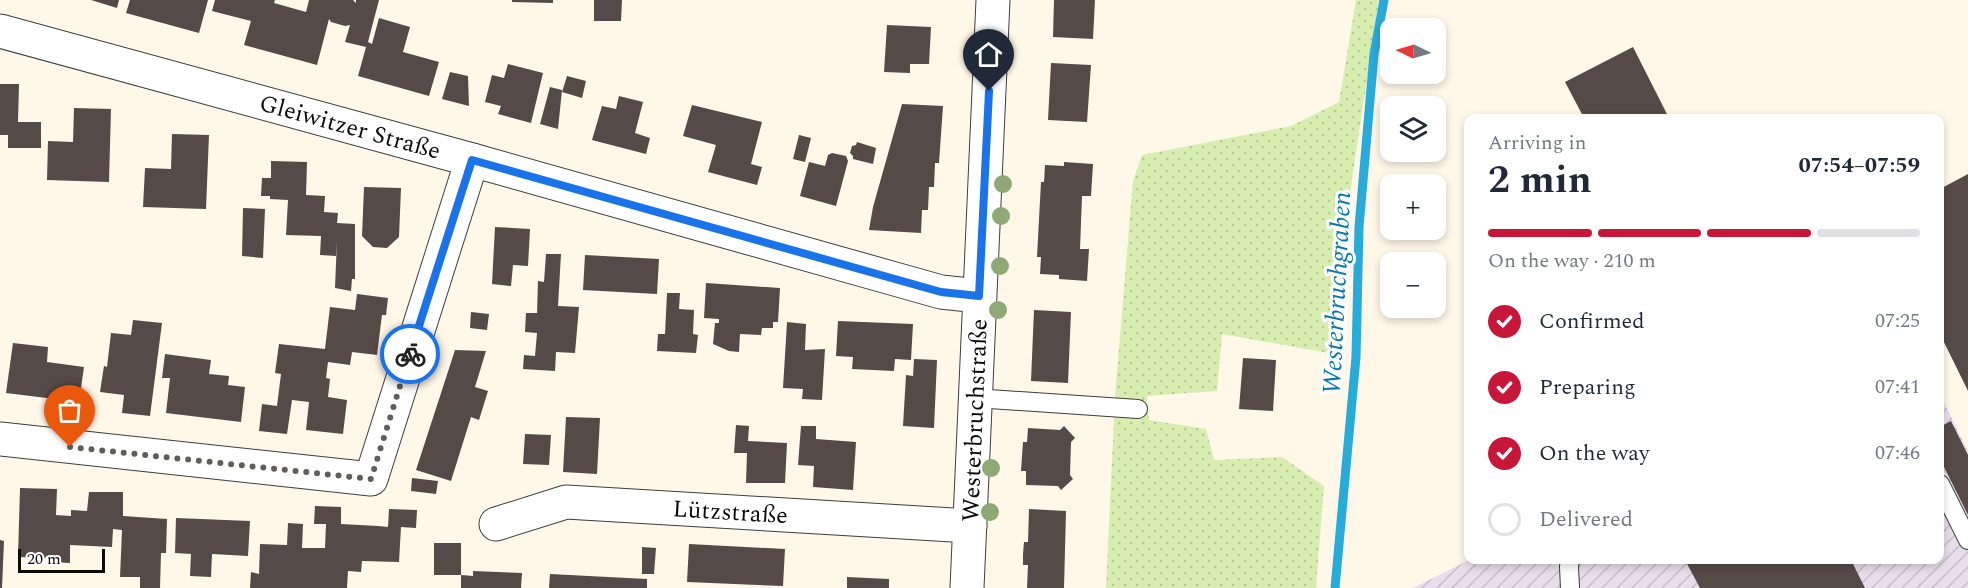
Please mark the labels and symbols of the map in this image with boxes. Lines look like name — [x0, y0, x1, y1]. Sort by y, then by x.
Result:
north arrow — [1380, 18, 1446, 84]
pin — [963, 29, 1014, 91]
street label: Gleiwitzer Straße — [255, 86, 445, 170]
water label: Westerbruchgraben — [1312, 190, 1362, 396]
street label: Westerbruchstraße — [953, 318, 998, 522]
courier — [380, 324, 440, 384]
pin — [44, 385, 95, 447]
street label: Lützstraße — [672, 491, 789, 534]
scale bar — [18, 546, 105, 574]

